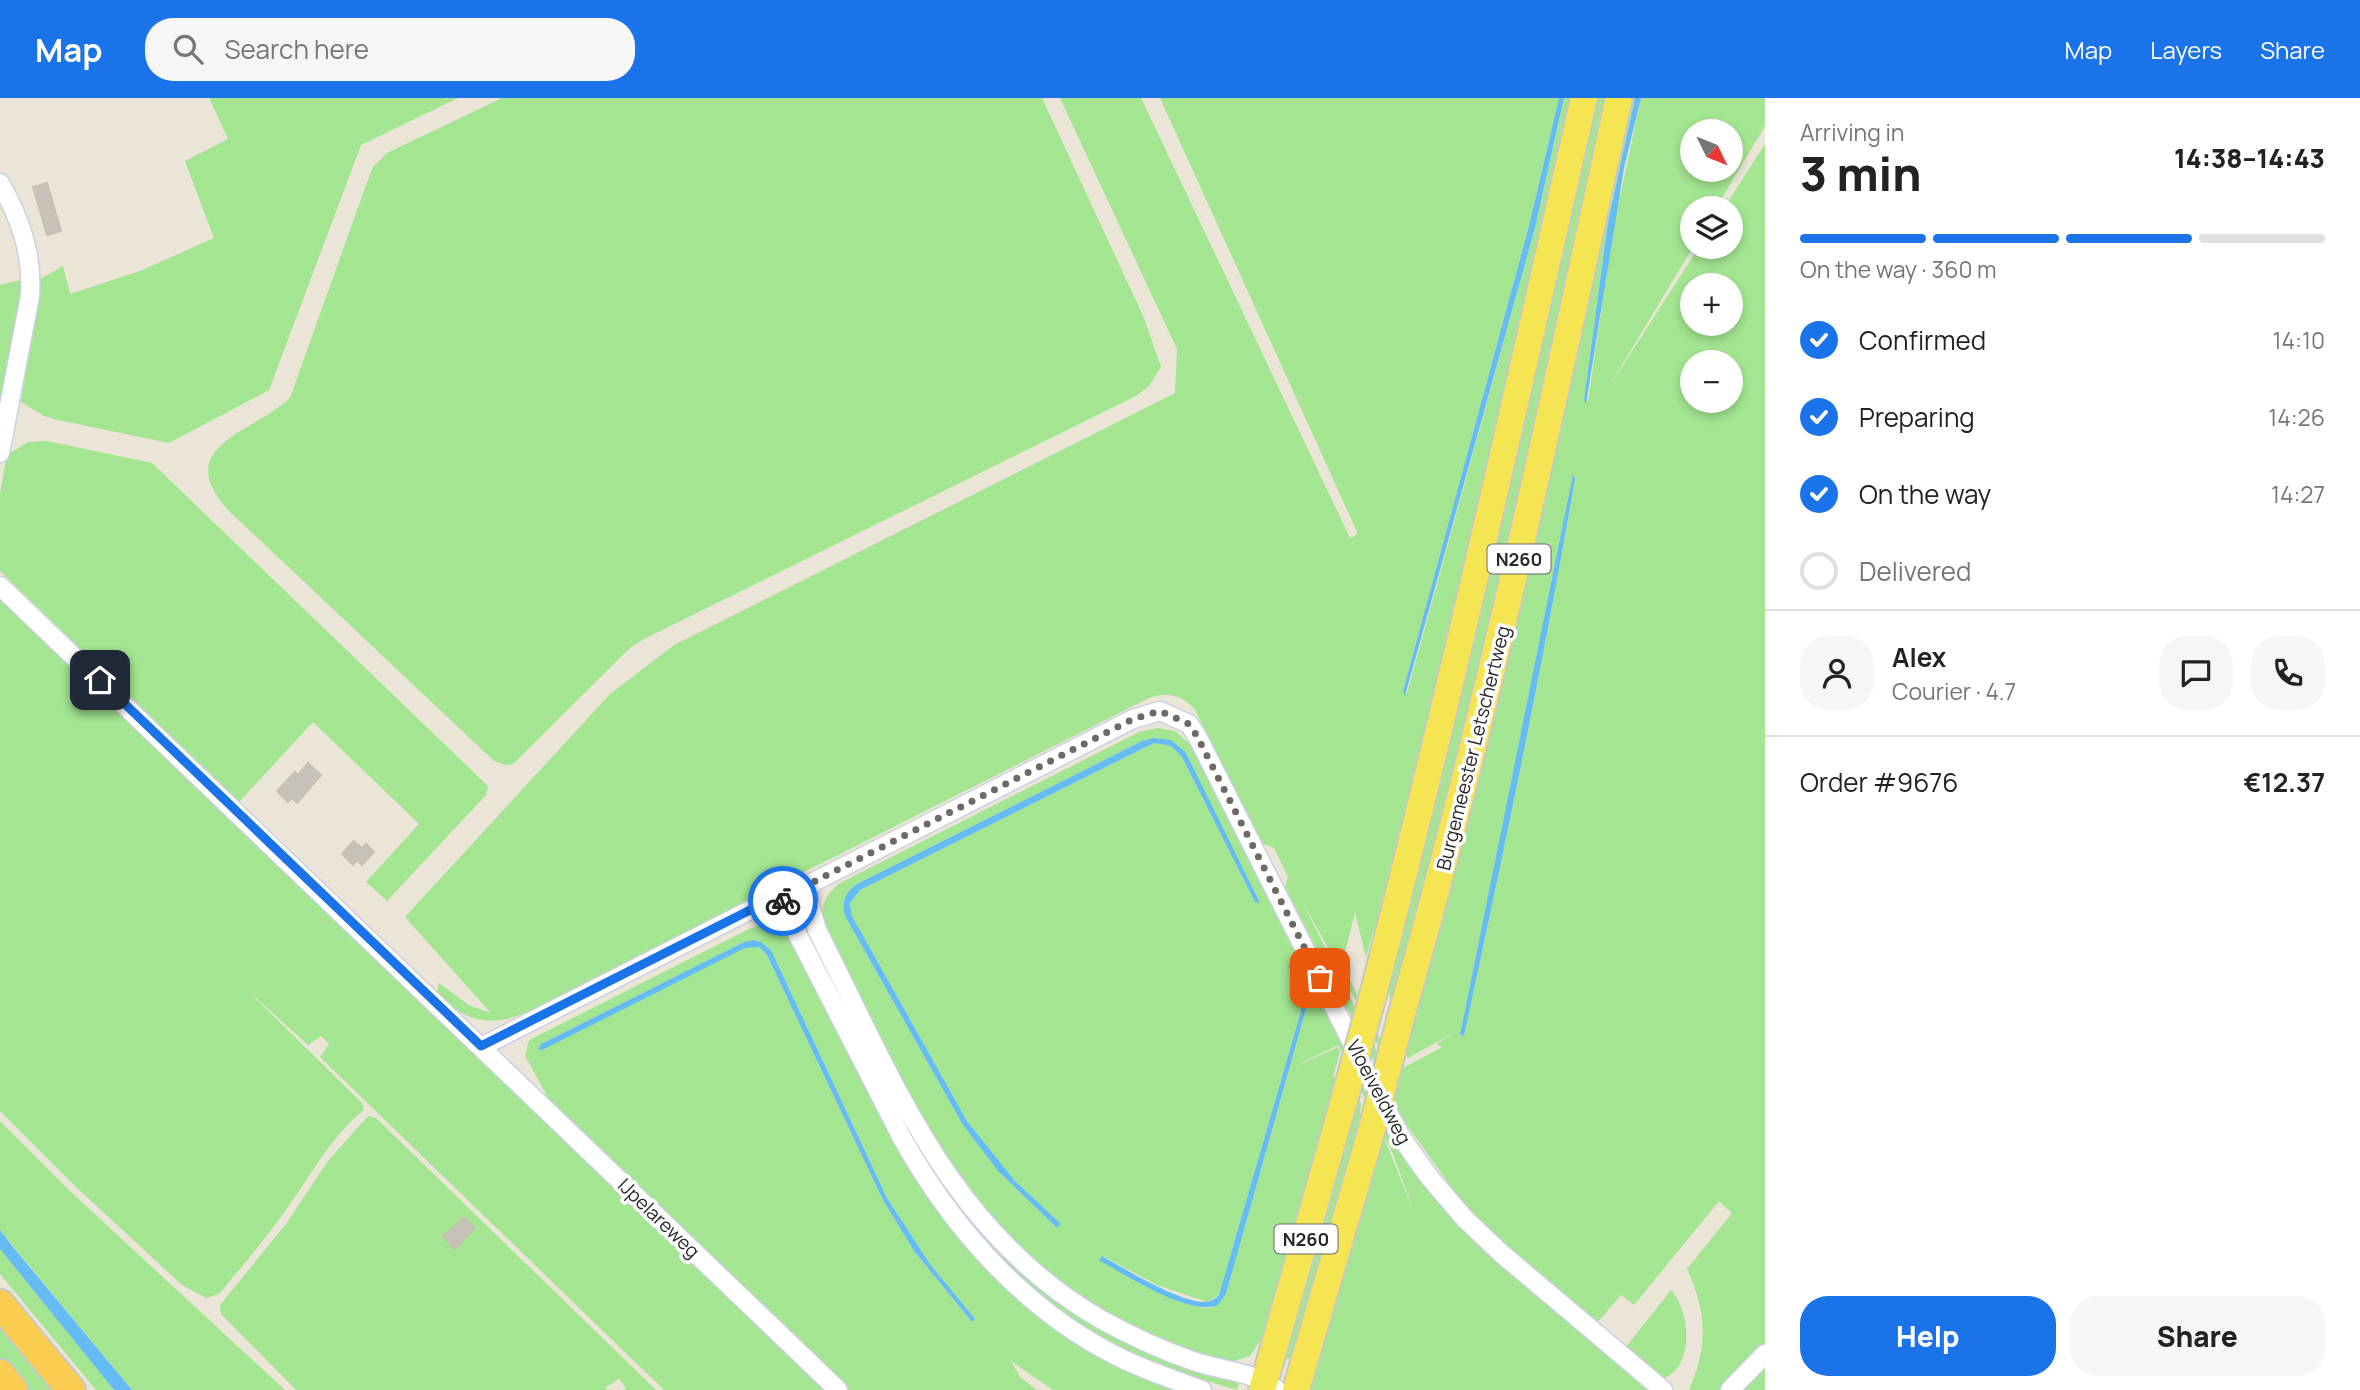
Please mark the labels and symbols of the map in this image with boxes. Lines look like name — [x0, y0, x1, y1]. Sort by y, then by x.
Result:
north arrow — [1680, 119, 1743, 182]
road number: N260 — [1488, 545, 1550, 574]
street label: Burgemeester Letschertweg — [1430, 623, 1516, 873]
pin — [70, 650, 130, 710]
courier — [748, 866, 818, 936]
pin — [1290, 948, 1350, 1008]
street label: Vloeiveldweg — [1341, 1035, 1417, 1149]
street label: IJpelareweg — [612, 1172, 706, 1264]
road number: N260 — [1274, 1224, 1338, 1254]

